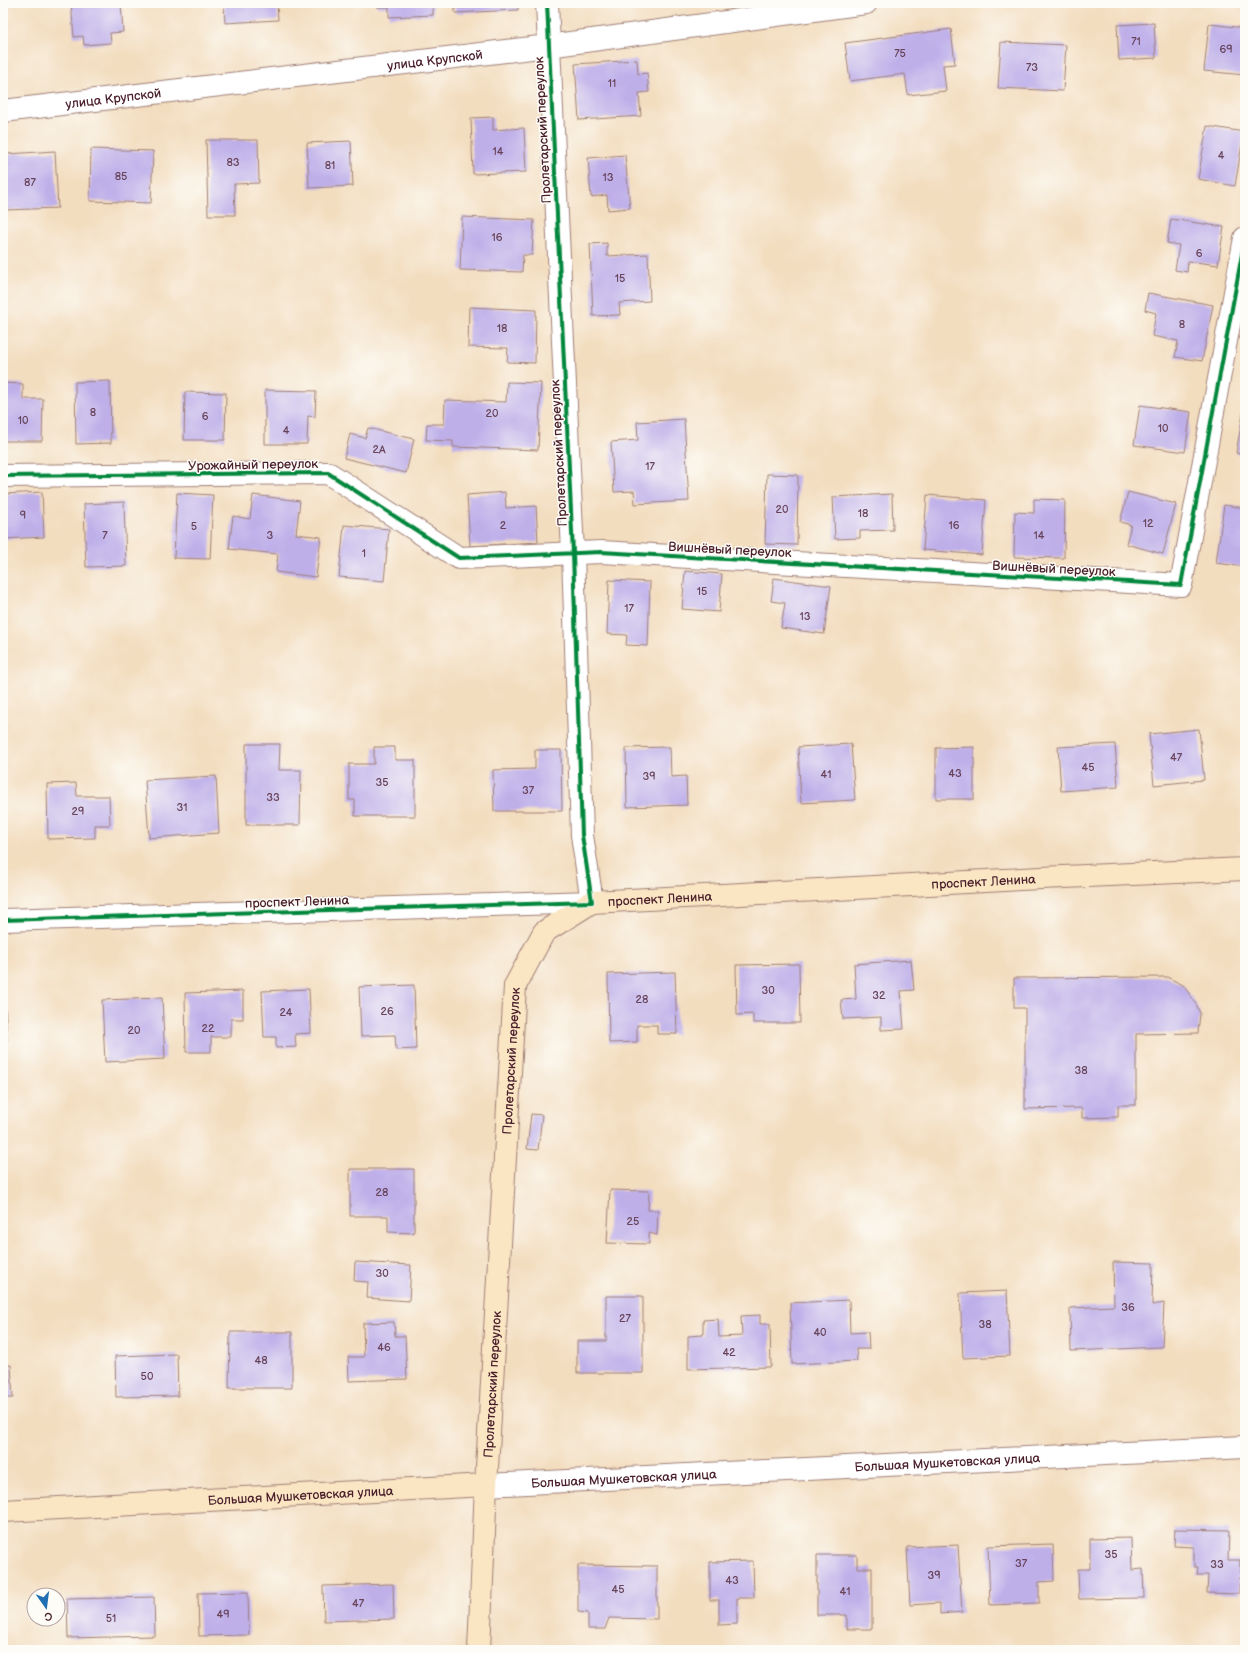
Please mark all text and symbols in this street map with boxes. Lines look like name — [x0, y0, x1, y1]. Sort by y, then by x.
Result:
house number: 71 — [1131, 35, 1141, 48]
house number: 69 — [1219, 43, 1233, 56]
street label: улица Крупской — [386, 47, 484, 74]
house number: 75 — [894, 47, 906, 60]
street label: Пролетарский переулок — [531, 56, 555, 204]
house number: 73 — [1026, 61, 1038, 74]
house number: 11 — [608, 77, 616, 90]
street label: улица Крупской — [65, 85, 162, 112]
house number: 14 — [493, 145, 504, 158]
house number: 4 — [1218, 149, 1225, 162]
house number: 83 — [226, 156, 240, 169]
house number: 81 — [325, 159, 335, 172]
house number: 85 — [115, 170, 127, 183]
house number: 13 — [602, 171, 614, 184]
house number: 87 — [24, 176, 36, 189]
house number: 16 — [492, 231, 503, 244]
house number: 6 — [1196, 247, 1203, 260]
house number: 15 — [615, 272, 625, 285]
house number: 8 — [1179, 318, 1185, 331]
house number: 18 — [497, 322, 507, 335]
street label: Пролетарский переулок — [547, 379, 571, 527]
house number: 8 — [90, 406, 96, 419]
house number: 20 — [486, 407, 499, 420]
house number: 6 — [202, 410, 209, 423]
house number: 10 — [18, 414, 29, 427]
house number: 10 — [1158, 422, 1169, 435]
house number: 4 — [283, 424, 290, 437]
house number: 2А — [372, 443, 386, 456]
street label: Урожайный переулок — [188, 456, 318, 474]
house number: 17 — [645, 460, 655, 473]
house number: 20 — [776, 503, 789, 516]
house number: 18 — [858, 507, 868, 520]
house number: 9 — [20, 509, 26, 522]
house number: 12 — [1143, 517, 1154, 530]
house number: 2 — [500, 519, 507, 532]
house number: 16 — [949, 519, 960, 532]
house number: 5 — [191, 520, 197, 533]
house number: 7 — [102, 529, 108, 542]
house number: 3 — [267, 529, 274, 542]
house number: 14 — [1034, 529, 1045, 542]
street label: Вишнёвый переулок — [668, 539, 792, 561]
house number: 1 — [362, 547, 366, 560]
street label: Вишнёвый переулок — [992, 558, 1116, 580]
house number: 15 — [697, 585, 707, 598]
house number: 17 — [624, 602, 634, 615]
house number: 13 — [799, 610, 811, 623]
house number: 47 — [1170, 751, 1183, 764]
house number: 45 — [1081, 761, 1095, 774]
house number: 43 — [948, 767, 962, 780]
house number: 41 — [821, 768, 831, 781]
house number: 39 — [642, 770, 656, 783]
house number: 35 — [375, 776, 389, 789]
house number: 37 — [522, 784, 535, 797]
house number: 33 — [266, 791, 280, 804]
house number: 31 — [176, 801, 188, 814]
house number: 29 — [72, 805, 84, 818]
street label: проспект Ленина — [931, 871, 1037, 893]
street label: проспект Ленина — [607, 889, 713, 910]
street label: проспект Ленина — [245, 892, 350, 912]
house number: 30 — [761, 984, 775, 997]
street label: Пролетарский переулок — [499, 987, 524, 1135]
house number: 32 — [872, 989, 886, 1002]
house number: 28 — [636, 993, 648, 1006]
house number: 26 — [380, 1005, 394, 1018]
house number: 24 — [279, 1006, 293, 1019]
house number: 22 — [202, 1022, 215, 1035]
house number: 20 — [128, 1024, 141, 1037]
house number: 38 — [1074, 1064, 1088, 1077]
house number: 28 — [376, 1186, 388, 1199]
house number: 25 — [627, 1215, 639, 1228]
house number: 30 — [375, 1267, 389, 1280]
house number: 36 — [1121, 1301, 1135, 1314]
street label: Пролетарский переулок — [481, 1310, 505, 1458]
house number: 27 — [619, 1312, 632, 1325]
house number: 38 — [978, 1318, 992, 1331]
house number: 40 — [813, 1326, 827, 1339]
house number: 46 — [377, 1341, 391, 1354]
house number: 42 — [722, 1346, 736, 1359]
house number: 48 — [254, 1354, 268, 1367]
house number: 50 — [141, 1370, 154, 1383]
street label: Большая Мушкетовская улица — [854, 1450, 1041, 1476]
street label: Большая Мушкетовская улица — [531, 1466, 717, 1492]
street label: Большая Мушкетовская улица — [207, 1483, 394, 1509]
house number: 35 — [1104, 1548, 1118, 1561]
house number: 37 — [1015, 1557, 1028, 1570]
house number: 33 — [1210, 1558, 1224, 1571]
house number: 39 — [927, 1569, 941, 1582]
house number: 43 — [725, 1574, 739, 1587]
house number: 45 — [611, 1583, 625, 1596]
house number: 41 — [840, 1585, 850, 1598]
north arrow — [26, 1587, 66, 1627]
house number: 47 — [352, 1597, 365, 1610]
house number: 49 — [216, 1608, 230, 1621]
text: С — [43, 1609, 54, 1624]
house number: 51 — [106, 1612, 116, 1625]

